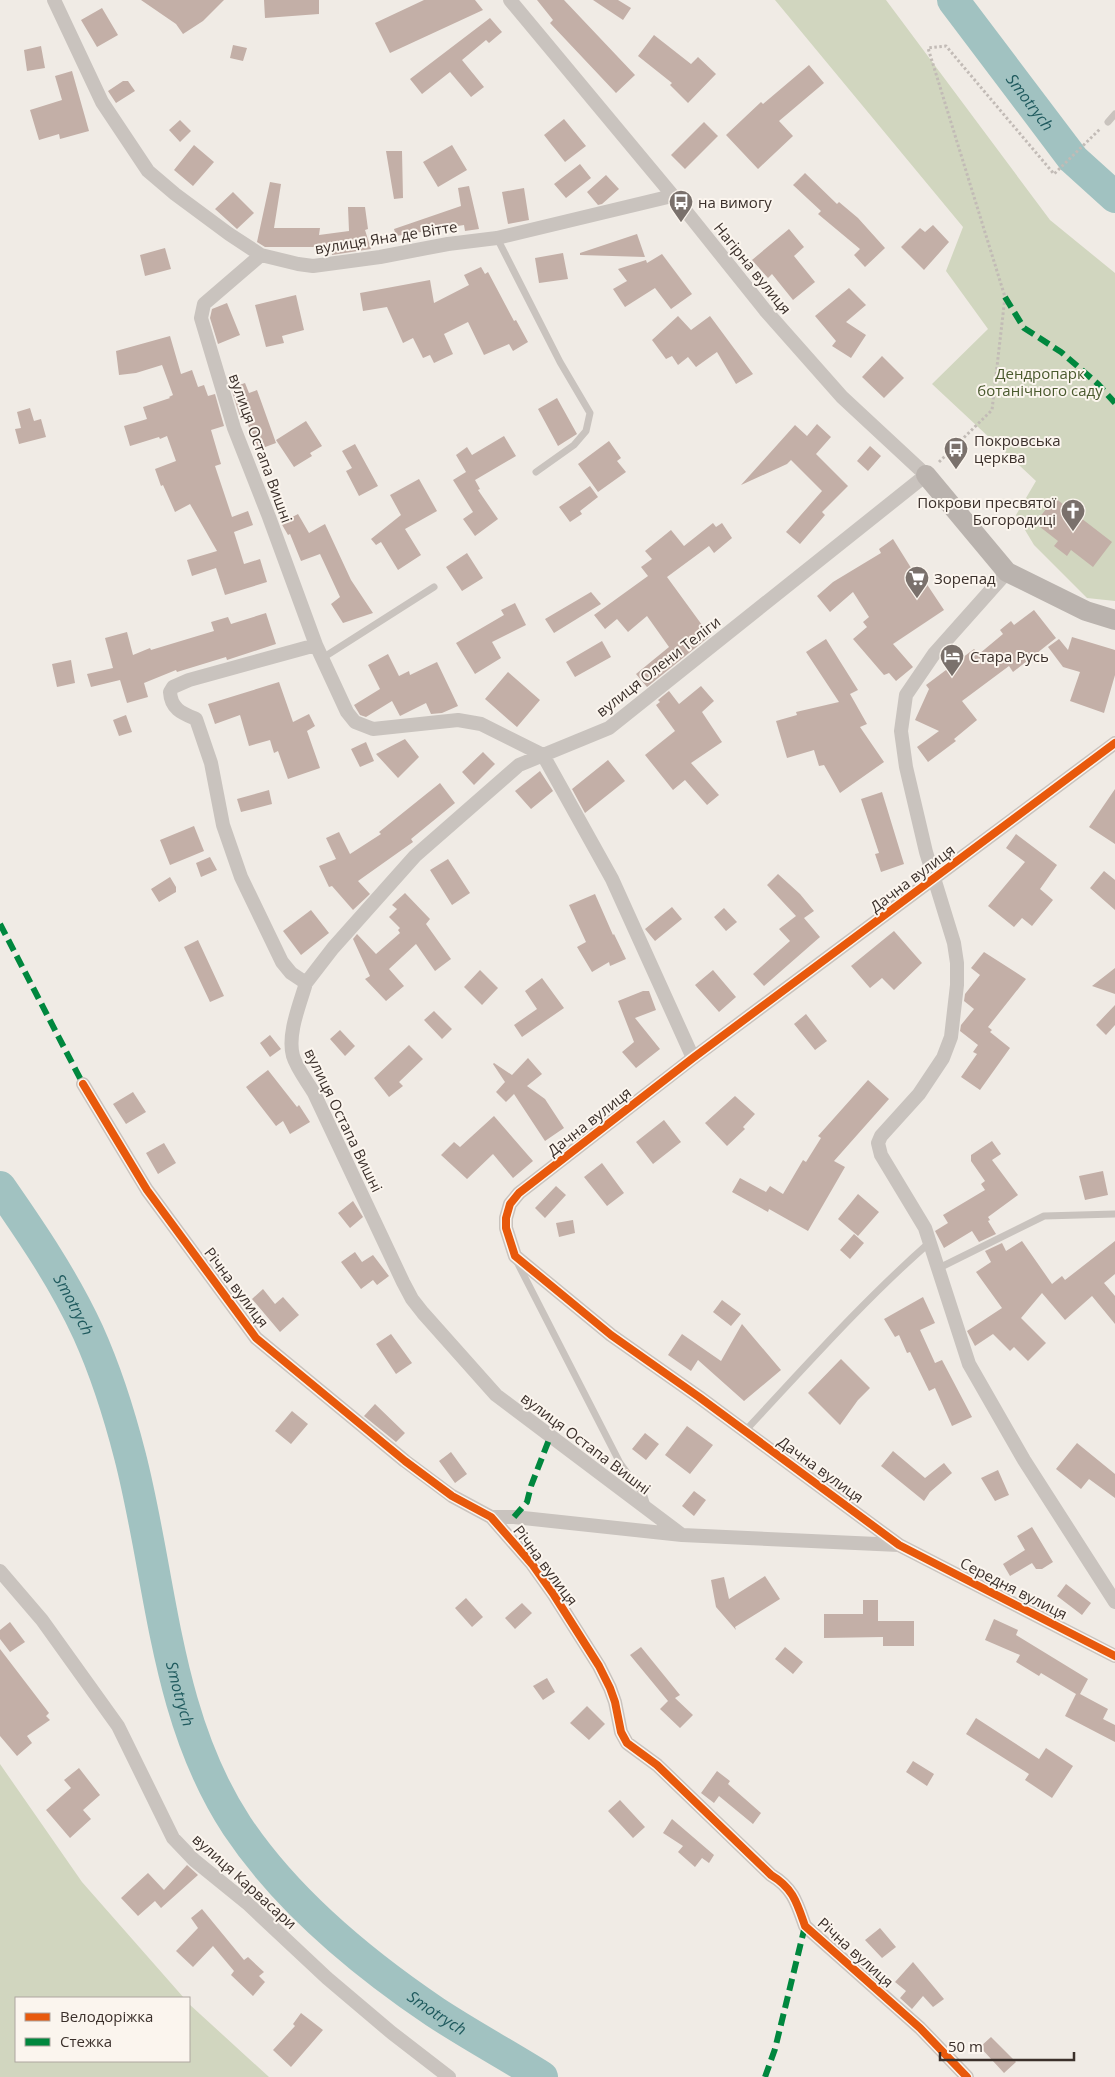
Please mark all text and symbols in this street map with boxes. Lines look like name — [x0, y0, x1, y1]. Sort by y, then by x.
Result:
water label: Smotrych — [1001, 69, 1059, 135]
bus stop icon: на вимогу — [668, 189, 694, 223]
place label: на вимогу — [698, 192, 772, 212]
street label: вулиця Яна де Вітте — [313, 216, 459, 258]
street label: Нагірна вулиця — [710, 218, 796, 318]
park label: Дендропарк ботанічного саду — [977, 363, 1103, 400]
street label: вулиця Остапа Вишні — [225, 371, 297, 525]
place label: Покровська церква — [974, 430, 1061, 467]
bus stop icon: Покровська церква — [943, 436, 969, 470]
place label: Покрови пресвятої Богородиці — [917, 492, 1056, 529]
church icon: Покрови пресвятої Богородиці — [1060, 498, 1086, 532]
supermarket icon: Зорепад — [904, 565, 930, 599]
place label: Зорепад — [934, 568, 996, 588]
street label: вулиця Олени Теліги — [592, 611, 724, 721]
hotel icon: Стара Русь — [939, 643, 965, 677]
place label: Стара Русь — [970, 646, 1049, 666]
street label: Дачна вулиця — [866, 840, 958, 916]
street label: вулиця Остапа Вишні — [300, 1045, 388, 1195]
street label: Дачна вулиця — [543, 1082, 635, 1160]
street label: Річна вулиця — [200, 1243, 274, 1331]
water label: Smotrych — [49, 1270, 99, 1339]
street label: вулиця Остапа Вишні — [517, 1388, 655, 1498]
street label: Дачна вулиця — [774, 1431, 868, 1507]
street label: Річна вулиця — [509, 1521, 583, 1609]
street label: Середня вулиця — [957, 1552, 1071, 1624]
water label: Smotrych — [161, 1659, 200, 1729]
street label: вулиця Карвасари — [189, 1829, 301, 1933]
street label: Річна вулиця — [814, 1913, 898, 1991]
water label: Smotrych — [403, 1985, 471, 2040]
legend — [15, 1997, 190, 2062]
text: Велодоріжка — [60, 2006, 153, 2026]
scale bar — [940, 2030, 1074, 2062]
text: Стежка — [60, 2031, 112, 2051]
text: 50 m — [948, 2036, 983, 2056]

